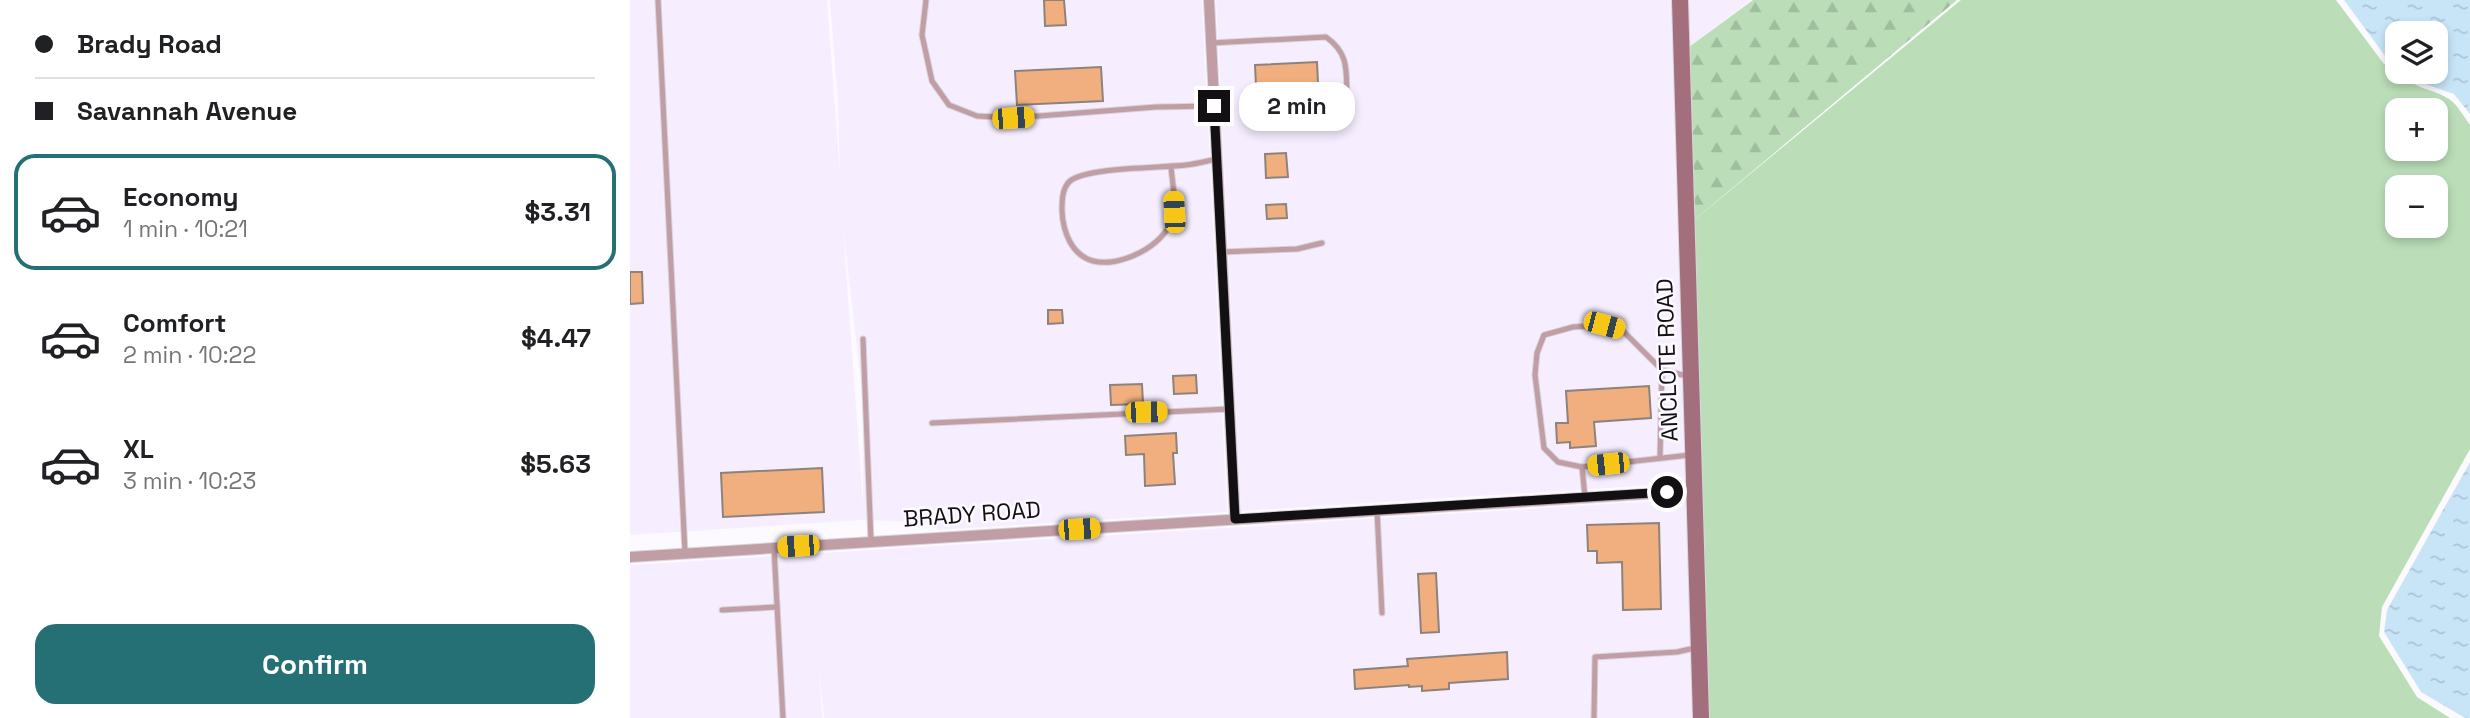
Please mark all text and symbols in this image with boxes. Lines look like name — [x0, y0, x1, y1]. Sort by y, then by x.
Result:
map controls — [2385, 21, 2448, 238]
button: layers — [2385, 21, 2448, 84]
text: Brady Road — [77, 27, 222, 61]
callout: 2 min — [1238, 82, 1354, 130]
route end — [1198, 90, 1230, 122]
text: 2 min — [1267, 91, 1327, 121]
text: Savannah Avenue — [77, 94, 297, 128]
button: + — [2385, 98, 2448, 161]
car — [992, 106, 1035, 130]
button: − — [2385, 175, 2448, 238]
text: Economy — [123, 180, 239, 214]
icon: car — [39, 181, 102, 244]
car — [1163, 190, 1186, 234]
text: $3.31 — [525, 195, 591, 229]
text: 1 min · 10:21 — [123, 214, 248, 244]
street label: ANCLOTE ROAD — [1649, 278, 1685, 442]
text: Comfort — [123, 306, 226, 340]
icon: car — [39, 307, 102, 370]
car — [1581, 309, 1628, 341]
text: $4.47 — [521, 321, 591, 355]
text: 2 min · 10:22 — [123, 340, 256, 370]
car — [1125, 401, 1168, 423]
text: XL — [123, 432, 154, 466]
icon: car — [39, 433, 102, 496]
text: $5.63 — [520, 447, 591, 481]
car — [1587, 451, 1630, 477]
text: 3 min · 10:23 — [123, 466, 256, 496]
route start — [1651, 476, 1683, 508]
street label: BRADY ROAD — [902, 494, 1042, 534]
car — [1058, 517, 1101, 541]
car — [777, 534, 820, 558]
button: Confirm — [35, 624, 595, 704]

